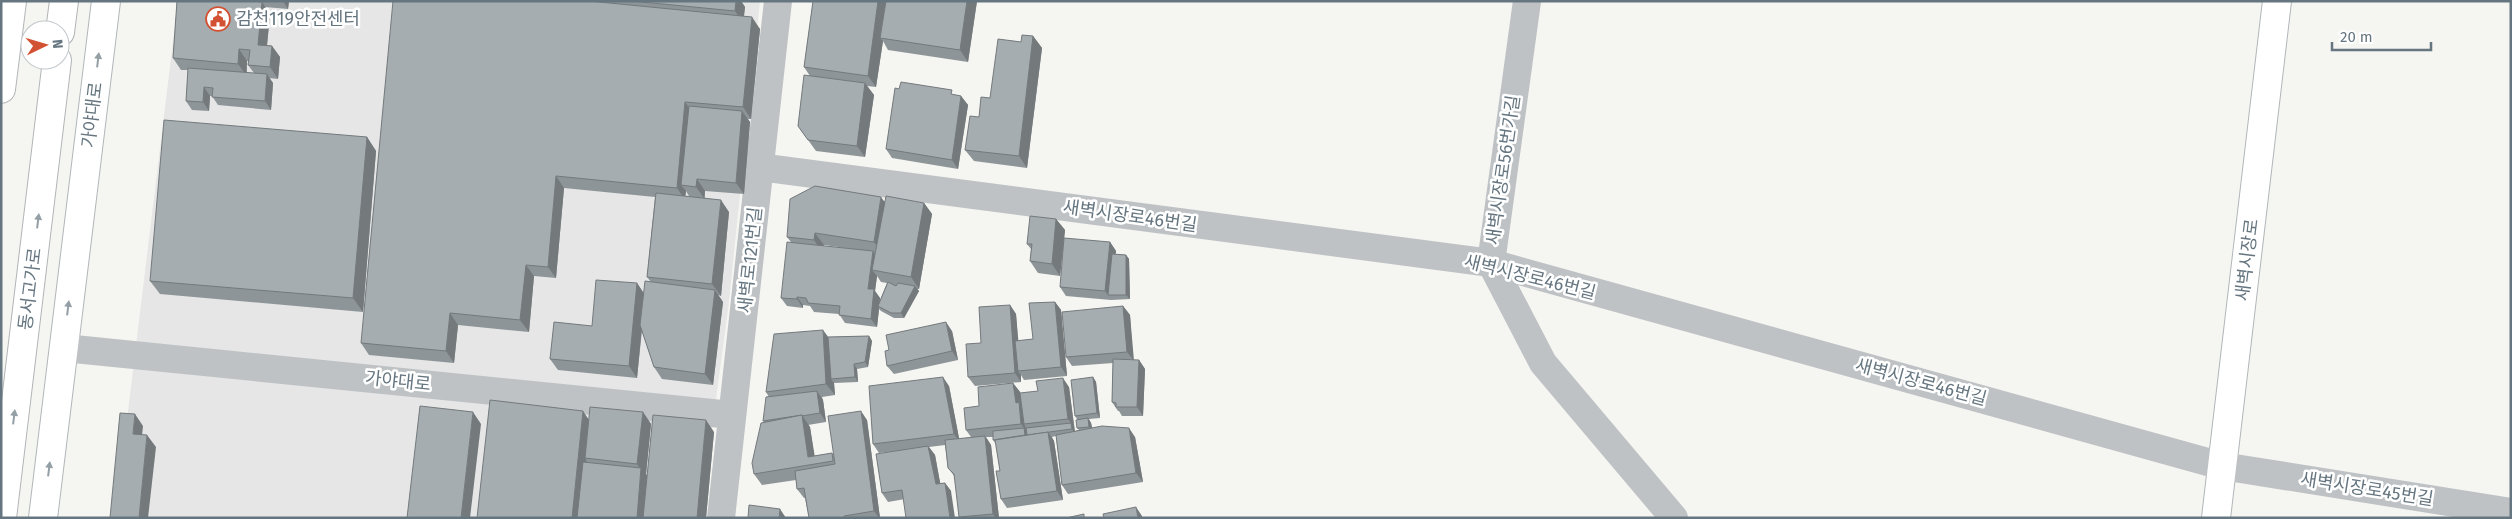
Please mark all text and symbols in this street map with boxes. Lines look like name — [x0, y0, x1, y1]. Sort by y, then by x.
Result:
public building icon: 감천119안전센터 — [205, 6, 231, 32]
place label: 감천119안전센터 — [236, 8, 360, 30]
north arrow — [20, 20, 70, 70]
scale bar — [2332, 20, 2431, 52]
text: 20 m — [2340, 28, 2373, 46]
text: N — [49, 39, 66, 49]
one-way arrow — [95, 52, 103, 68]
street label: 가야대로 — [77, 81, 107, 149]
street label: 새벽시장로56번가길 — [1482, 94, 1524, 246]
street label: 새벽시장로46번길 — [1062, 196, 1198, 236]
street label: 새벽로121번길 — [733, 206, 767, 314]
one-way arrow — [34, 213, 42, 229]
street label: 새벽시장로 — [2231, 218, 2263, 302]
street label: 동서고가로 — [14, 247, 46, 331]
street label: 새벽시장로46번길 — [1462, 250, 1598, 304]
one-way arrow — [65, 300, 73, 316]
street label: 새벽시장로46번길 — [1853, 354, 1989, 410]
street label: 가야대로 — [364, 367, 432, 395]
one-way arrow — [10, 409, 18, 425]
one-way arrow — [45, 461, 53, 477]
street label: 새벽시장로45번길 — [2299, 468, 2435, 510]

